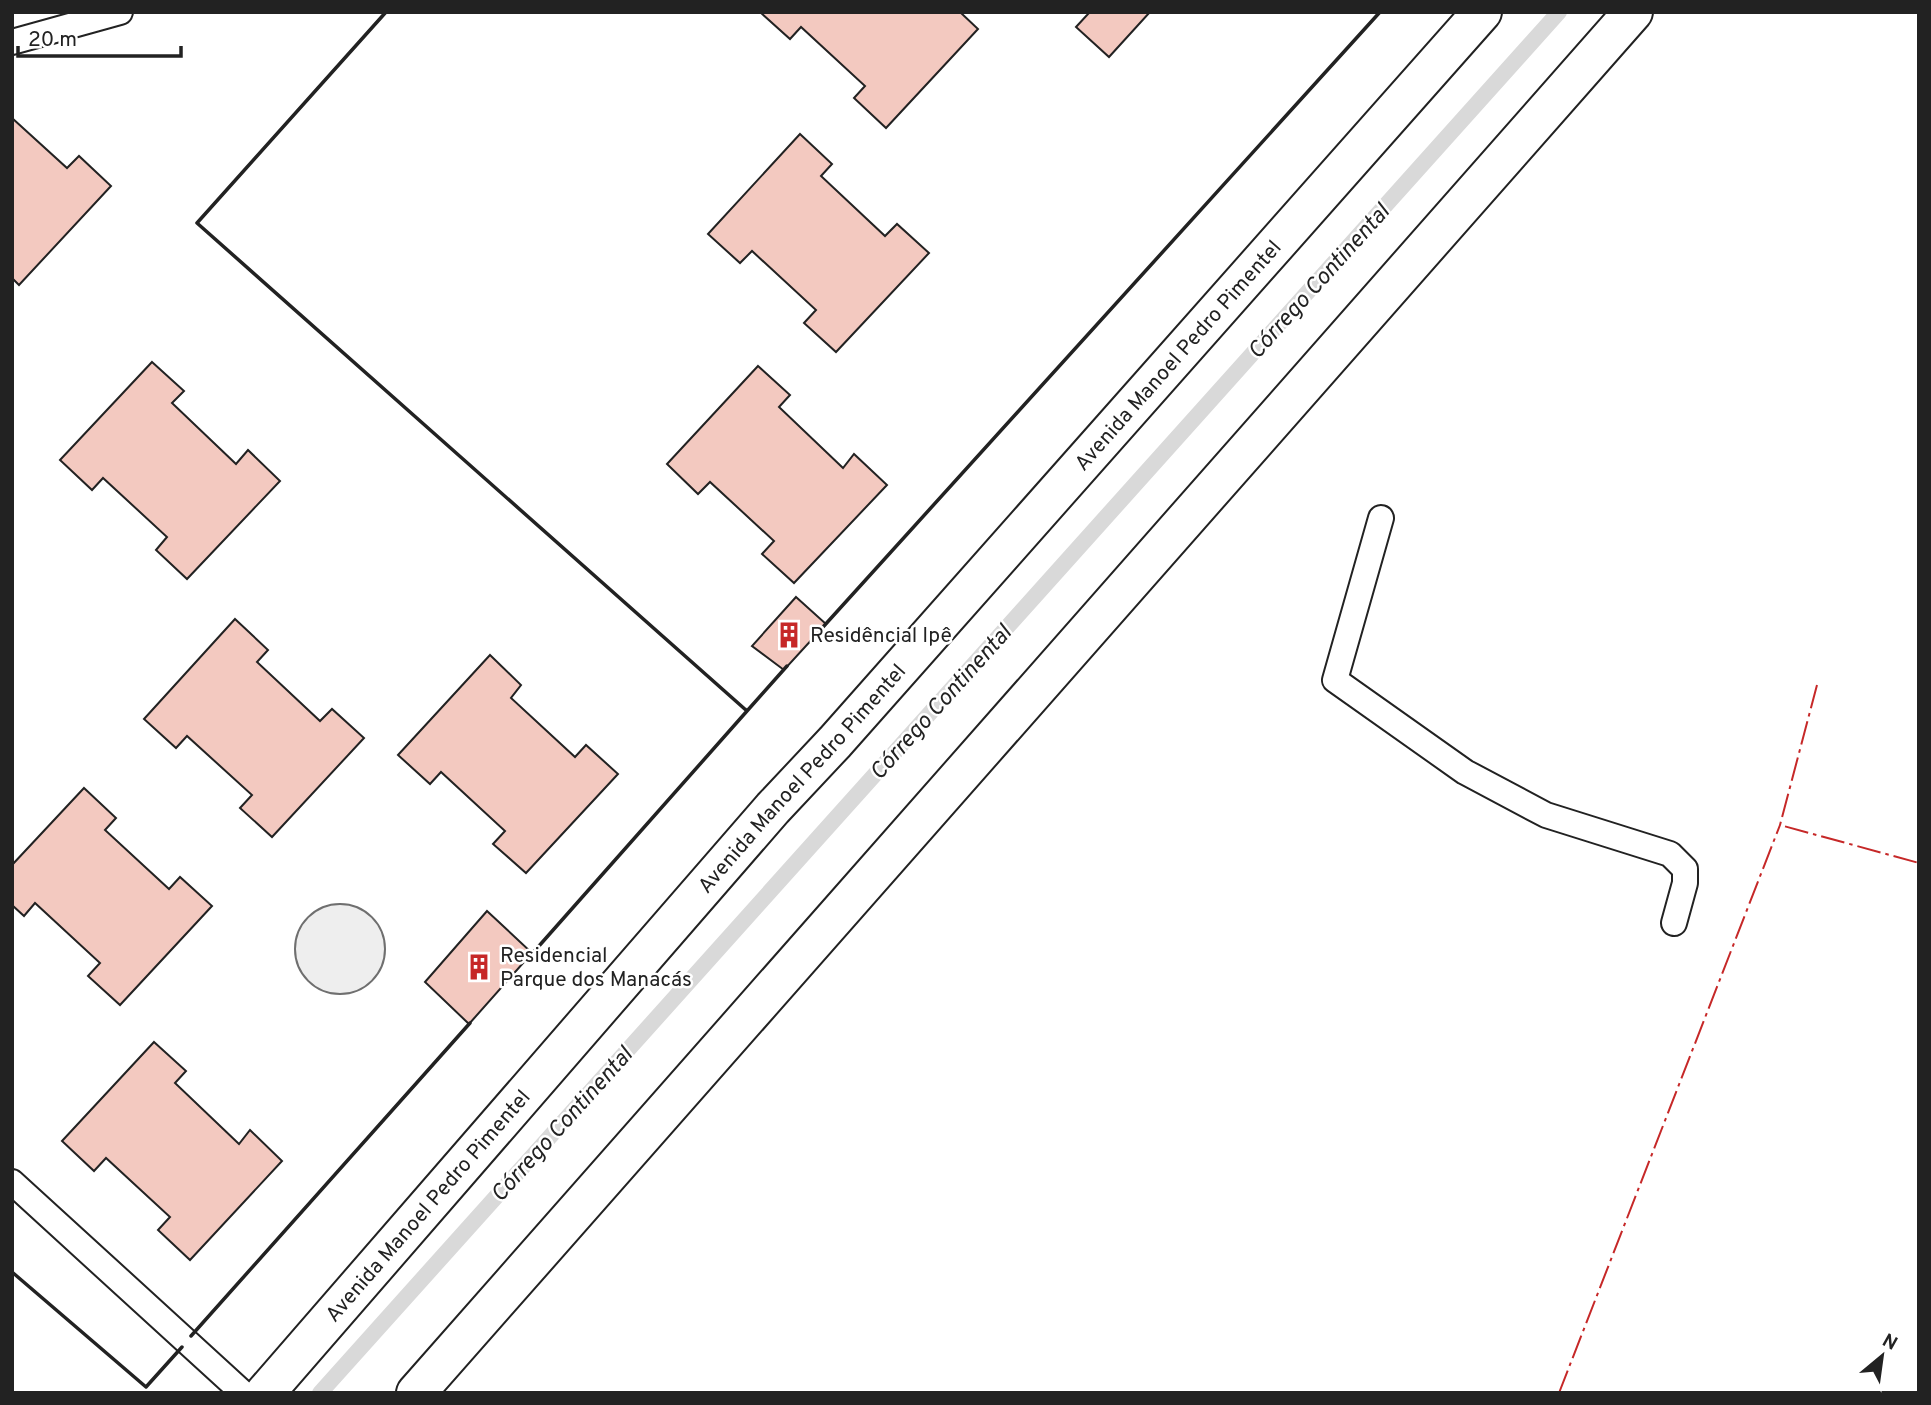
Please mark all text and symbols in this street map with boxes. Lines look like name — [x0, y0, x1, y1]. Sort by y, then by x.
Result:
scale bar — [18, 14, 180, 58]
text: 20 m — [28, 27, 77, 54]
water label: Córrego Continental — [1243, 198, 1398, 366]
street label: Avenida Manoel Pedro Pimentel — [1069, 235, 1288, 477]
water label: Córrego Continental — [865, 619, 1020, 787]
building icon: Residêncial Ipê — [774, 620, 804, 650]
place label: Residêncial Ipê — [810, 623, 952, 650]
street label: Avenida Manoel Pedro Pimentel — [693, 659, 913, 900]
place label: Residencial Parque dos Manacás — [500, 943, 692, 994]
building icon: Residencial Parque dos Manacás — [464, 952, 494, 982]
water label: Córrego Continental — [486, 1041, 641, 1209]
street label: Avenida Manoel Pedro Pimentel — [320, 1085, 537, 1329]
north arrow — [1847, 1321, 1917, 1391]
text: N — [1877, 1329, 1901, 1357]

